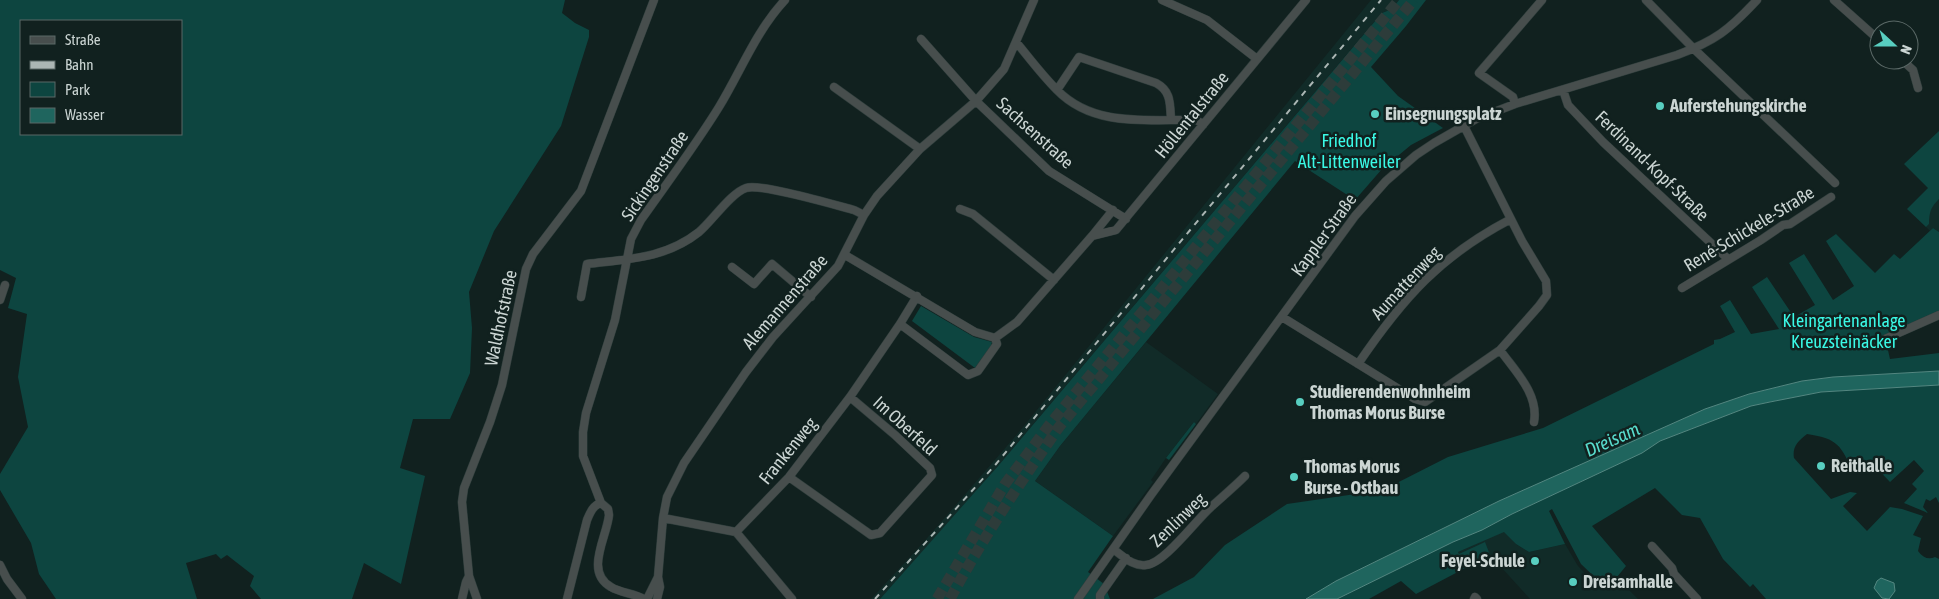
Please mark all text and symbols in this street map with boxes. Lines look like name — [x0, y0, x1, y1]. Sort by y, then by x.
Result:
legend — [20, 20, 182, 135]
north arrow — [1869, 20, 1919, 70]
text: Straße — [65, 31, 101, 48]
text: N — [1897, 43, 1915, 56]
text: Bahn — [65, 56, 94, 73]
street label: Höllentalstraße — [1150, 67, 1233, 162]
text: Park — [65, 81, 90, 98]
street label: Sachsenstraße — [993, 93, 1078, 173]
place label: Auferstehungskirche — [1669, 95, 1807, 116]
marker: Auferstehungskirche — [1654, 100, 1666, 112]
place label: Einsegnungsplatz — [1385, 103, 1502, 124]
text: Wasser — [65, 106, 105, 123]
street label: Ferdinand-Kopf-Straße — [1591, 106, 1713, 225]
marker: Einsegnungsplatz — [1369, 108, 1381, 120]
street label: Sickingenstraße — [617, 127, 692, 225]
park label: Friedhof Alt-Littenweiler — [1298, 130, 1401, 172]
street label: René-Schickele-Straße — [1680, 181, 1818, 276]
street label: Kappler Straße — [1287, 189, 1361, 280]
street label: Aumattenweg — [1366, 242, 1445, 324]
street label: Alemannenstraße — [738, 250, 832, 353]
street label: Waldhofstraße — [480, 268, 521, 368]
park label: Kleingartenanlage Kreuzsteinäcker — [1782, 310, 1906, 352]
place label: Studierendenwohnheim Thomas Morus Burse — [1310, 381, 1470, 423]
street label: Im Oberfeld — [869, 392, 942, 460]
marker: Studierendenwohnheim Thomas Morus Burse — [1294, 396, 1306, 408]
street label: Frankenweg — [754, 413, 821, 488]
water label: Dreisam — [1581, 417, 1643, 461]
place label: Reithalle — [1831, 455, 1892, 476]
place label: Thomas Morus Burse - Ostbau — [1304, 456, 1400, 498]
marker: Reithalle — [1815, 460, 1827, 472]
marker: Thomas Morus Burse - Ostbau — [1288, 471, 1300, 483]
street label: Zenlinweg — [1145, 488, 1210, 551]
place label: Feyel-Schule — [1441, 550, 1525, 571]
marker: Feyel-Schule — [1529, 555, 1541, 567]
place label: Dreisamhalle — [1583, 571, 1673, 592]
marker: Dreisamhalle — [1567, 576, 1579, 588]

